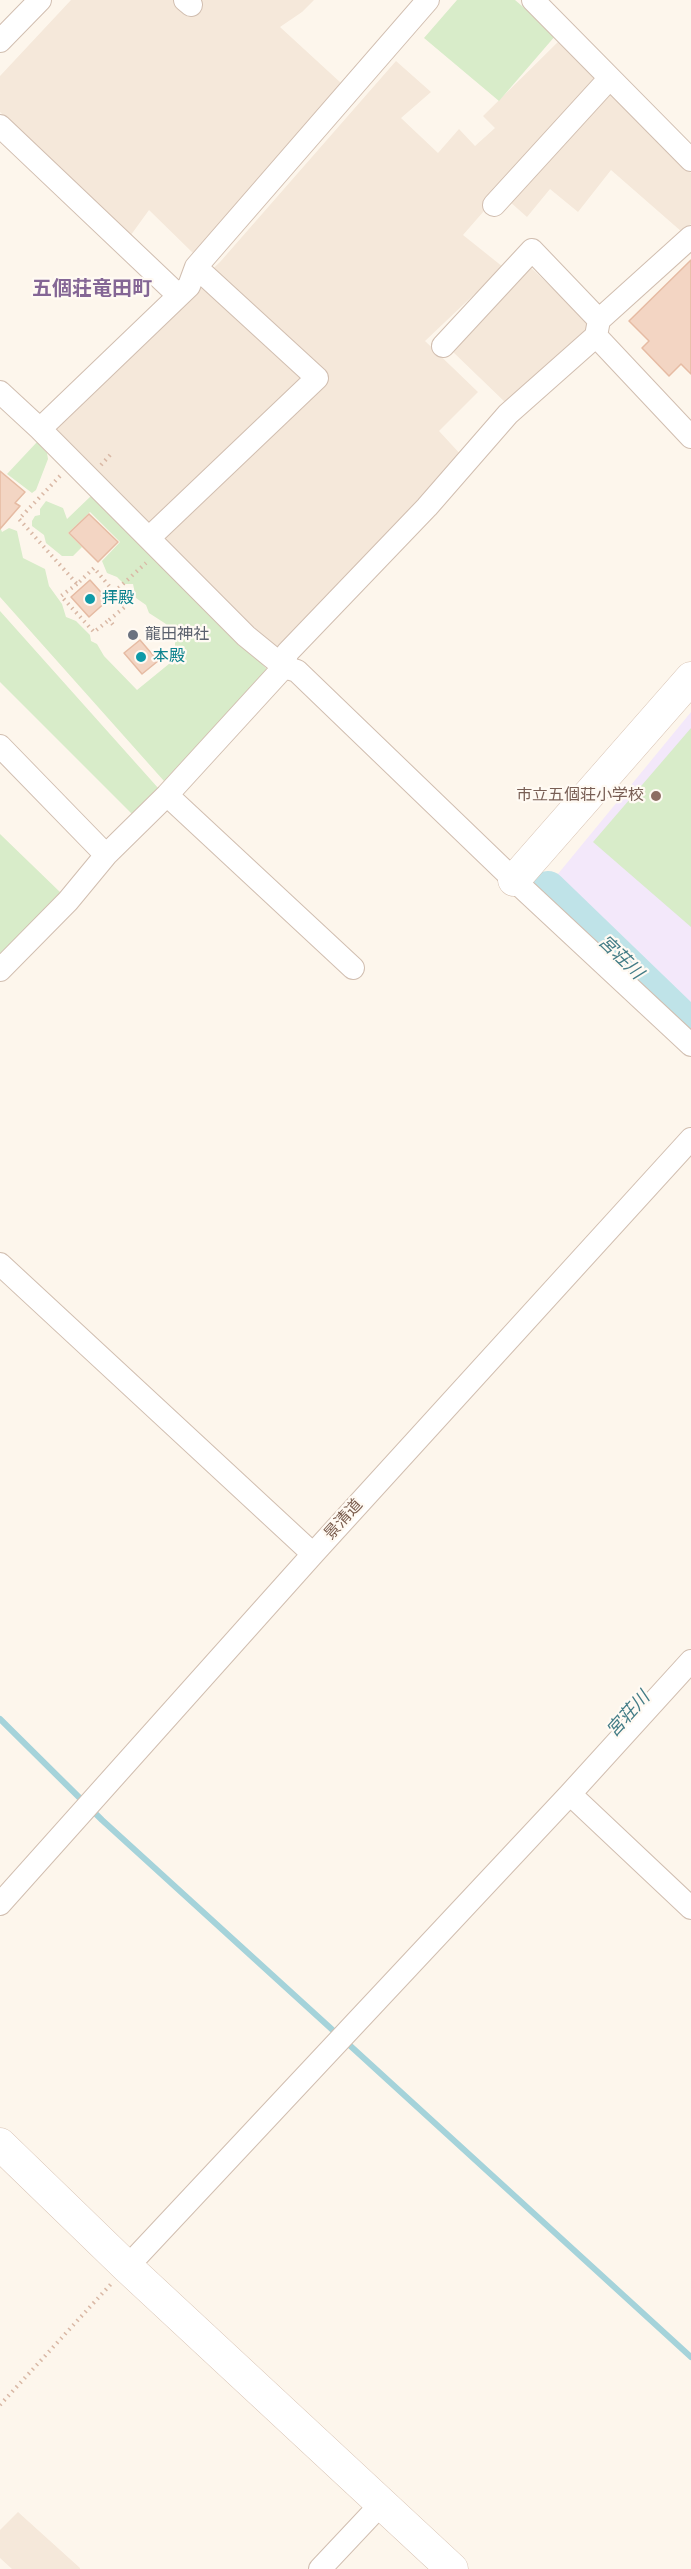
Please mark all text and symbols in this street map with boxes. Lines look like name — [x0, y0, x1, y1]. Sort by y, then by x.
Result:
district label: 五個荘竜田町 — [32, 278, 152, 302]
place label: 拝殿 — [102, 589, 134, 609]
marker: 拝殿 — [83, 592, 97, 606]
place label: 龍田神社 — [145, 625, 209, 645]
marker: 龍田神社 — [126, 628, 140, 642]
place label: 本殿 — [153, 647, 185, 667]
marker: 本殿 — [134, 650, 148, 664]
place label: 市立五個荘小学校 — [516, 786, 644, 806]
marker: 市立五個荘小学校 — [649, 789, 663, 803]
water label: 宮荘川 — [593, 931, 647, 985]
street label: 景清道 — [321, 1496, 367, 1544]
water label: 宮荘川 — [603, 1688, 655, 1742]

